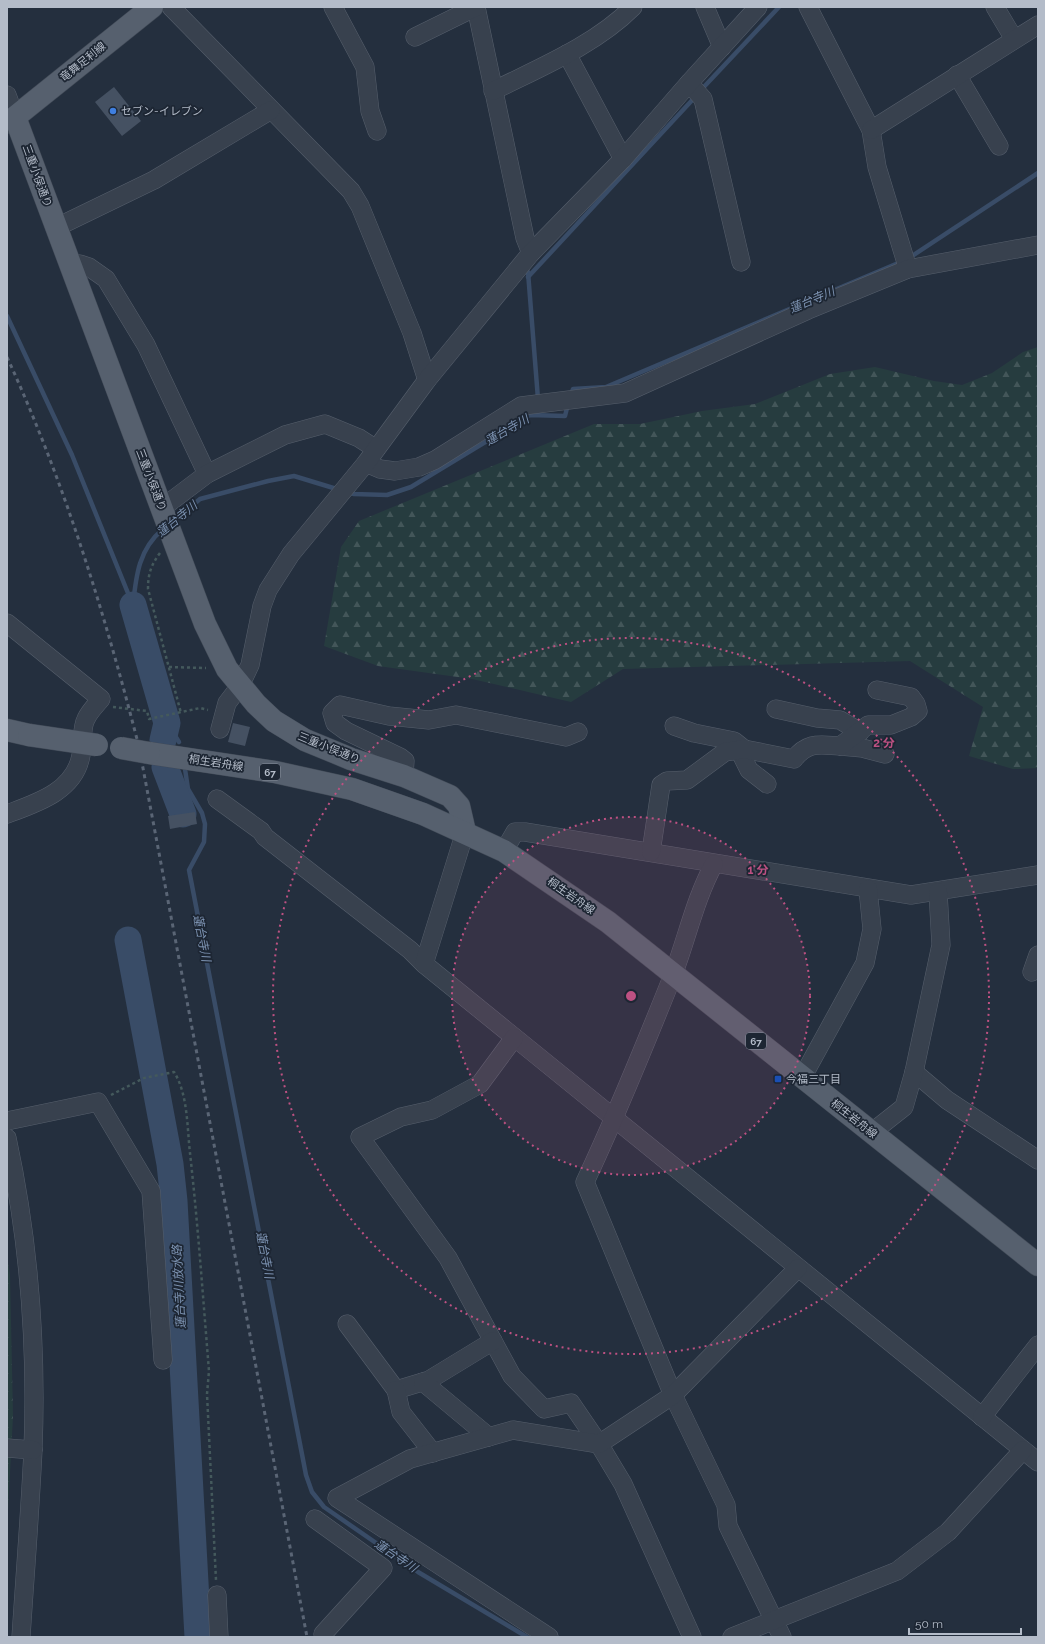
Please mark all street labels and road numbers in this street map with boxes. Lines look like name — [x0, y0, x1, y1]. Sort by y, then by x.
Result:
street label: 竜舞足利線 — [58, 40, 108, 84]
street label: 三重小俣通り — [20, 143, 54, 209]
street label: 三重小俣通り — [133, 447, 169, 513]
street label: 三重小俣通り — [296, 730, 362, 766]
street label: 桐生岩舟線 — [188, 752, 244, 774]
road number: 67 — [260, 764, 280, 780]
street label: 桐生岩舟線 — [545, 875, 597, 917]
road number: 67 — [746, 1033, 766, 1049]
street label: 桐生岩舟線 — [828, 1097, 880, 1141]

